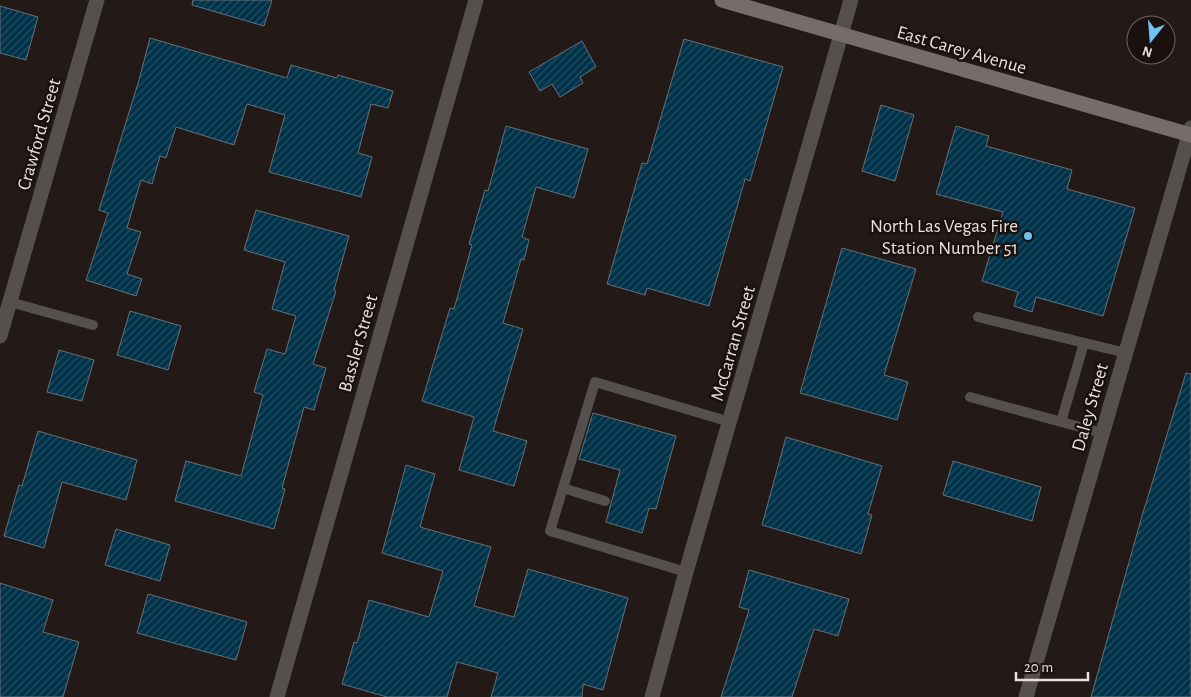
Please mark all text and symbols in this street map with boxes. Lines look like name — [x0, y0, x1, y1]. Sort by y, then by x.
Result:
north arrow — [1126, 15, 1176, 65]
street label: East Carey Avenue — [895, 23, 1028, 78]
text: N — [1141, 43, 1154, 60]
street label: Crawford Street — [14, 76, 64, 192]
place label: North Las Vegas Fire Station Number 51 — [870, 217, 1018, 258]
marker: North Las Vegas Fire Station Number 51 — [1022, 230, 1034, 242]
street label: McCarran Street — [708, 284, 759, 403]
street label: Bassler Street — [335, 292, 381, 394]
street label: Daley Street — [1069, 361, 1112, 454]
scale bar — [1016, 650, 1088, 682]
text: 20 m — [1024, 660, 1053, 675]

